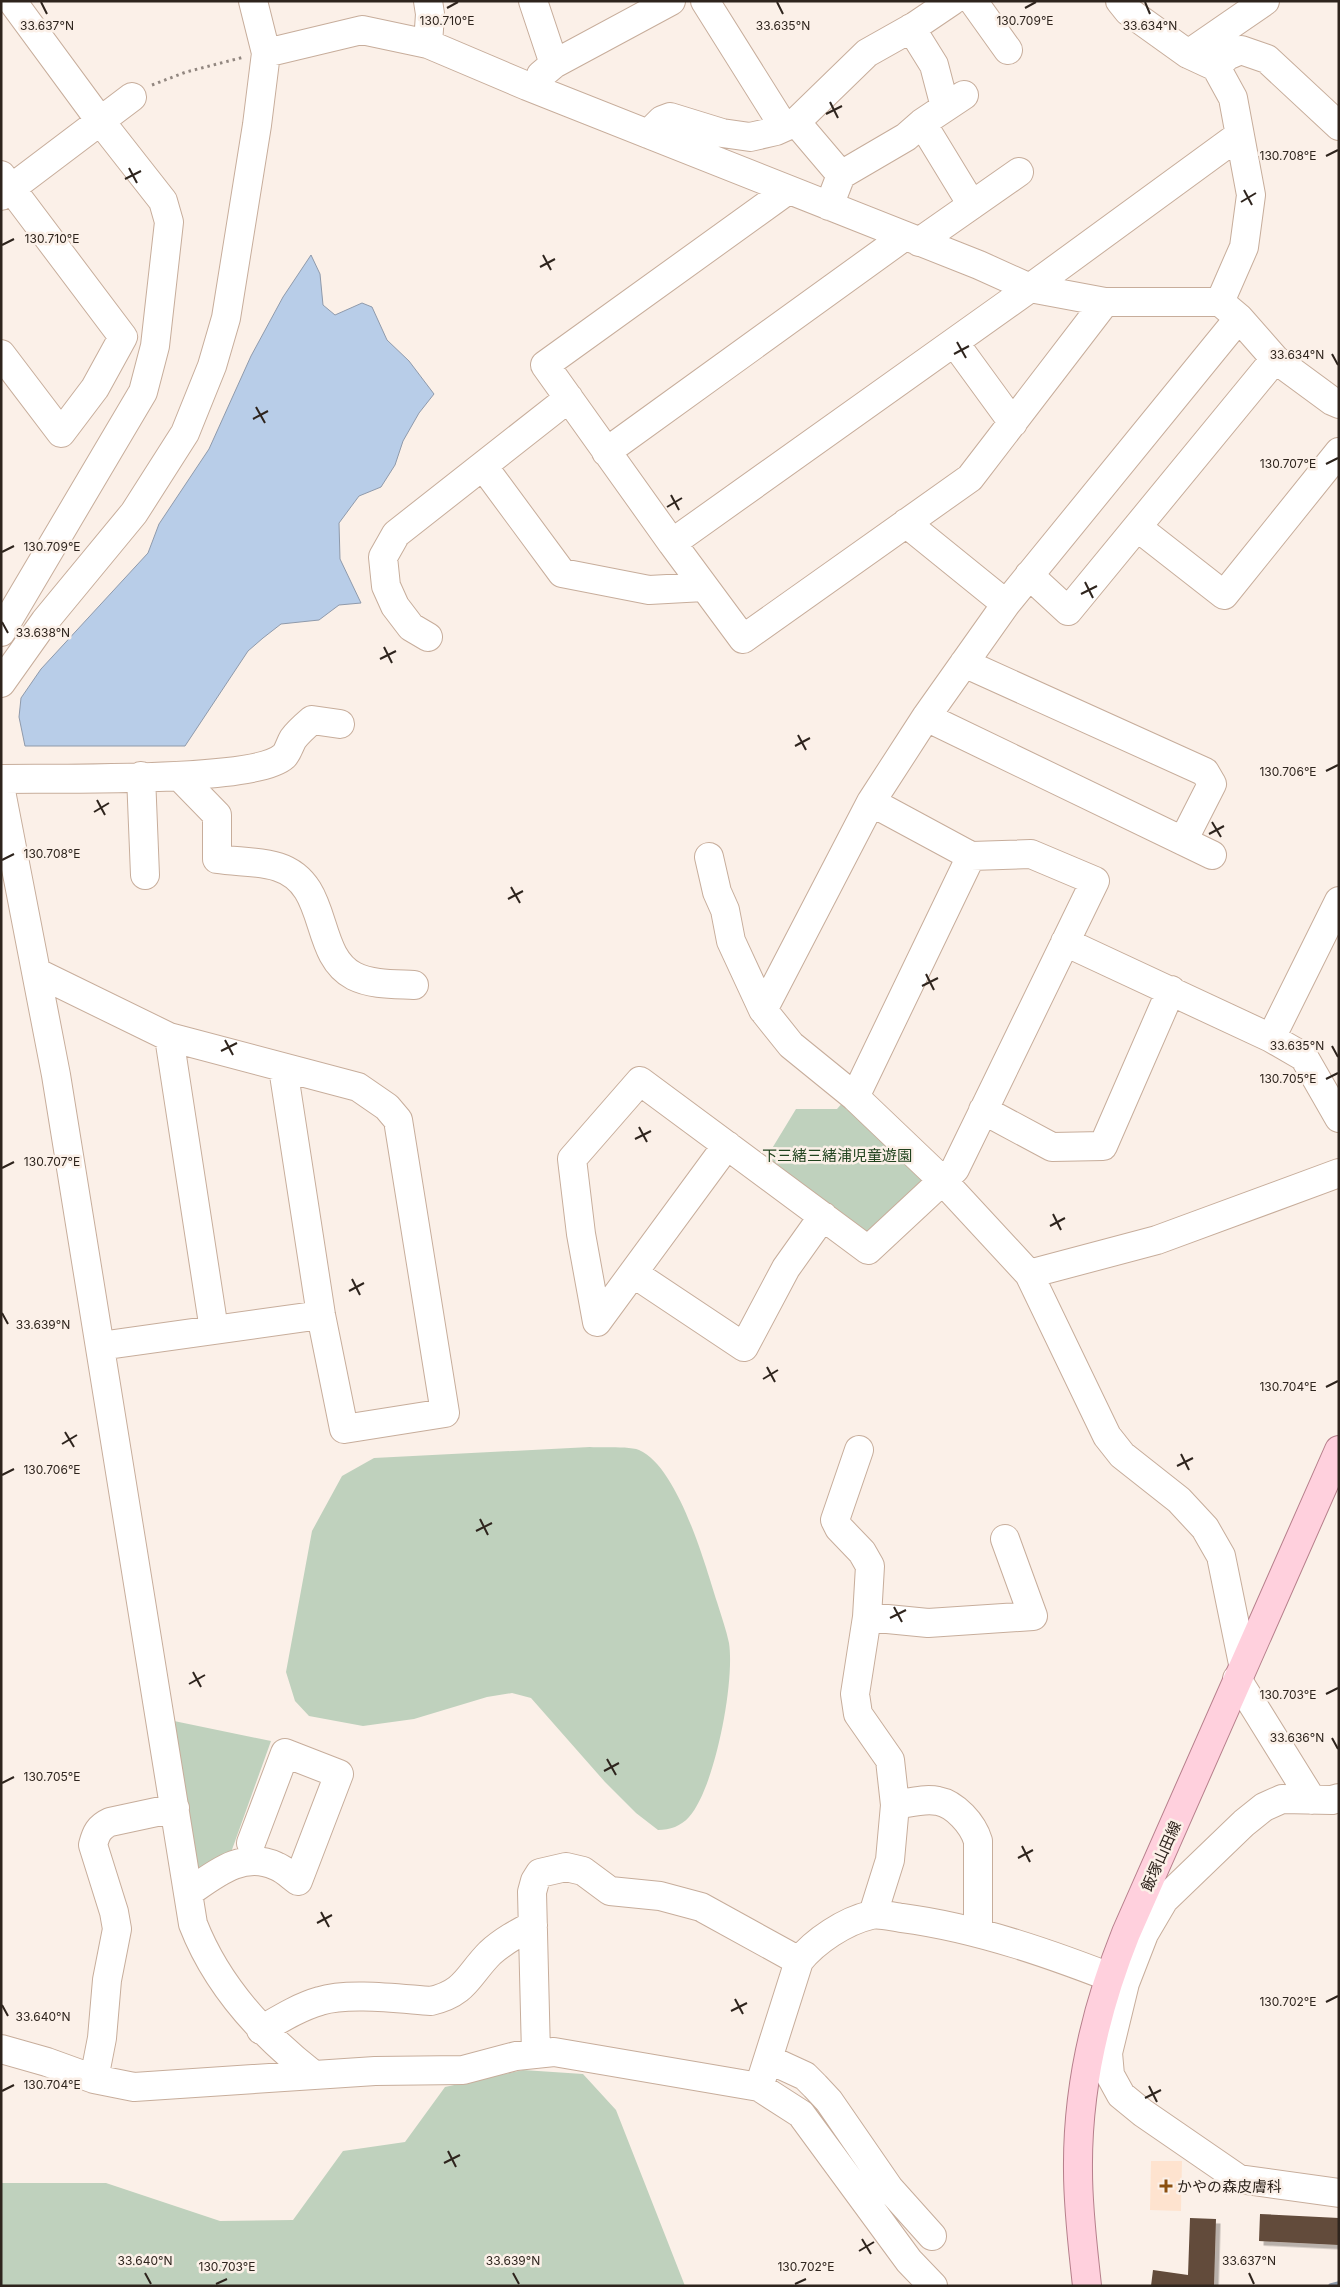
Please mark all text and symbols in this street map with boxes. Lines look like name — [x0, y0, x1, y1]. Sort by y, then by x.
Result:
text: 130.710°E — [420, 13, 474, 28]
text: 130.709°E — [996, 13, 1054, 28]
text: 33.637°N — [20, 18, 74, 33]
text: 33.635°N — [756, 18, 810, 33]
text: 33.634°N — [1123, 18, 1177, 33]
text: 130.708°E — [1260, 148, 1316, 163]
text: 130.710°E — [25, 231, 79, 246]
text: 33.634°N — [1270, 347, 1324, 362]
text: 130.707°E — [1260, 456, 1316, 471]
text: 130.709°E — [23, 539, 81, 554]
text: 33.638°N — [16, 625, 70, 640]
text: 130.706°E — [1259, 764, 1317, 779]
text: 130.708°E — [24, 846, 80, 861]
text: 33.635°N — [1270, 1038, 1324, 1053]
text: 130.705°E — [1260, 1071, 1317, 1086]
park label: 下三緒三緒浦児童遊園 — [762, 1146, 912, 1165]
text: 130.707°E — [24, 1154, 80, 1169]
text: 33.639°N — [16, 1317, 70, 1332]
text: 130.704°E — [1259, 1379, 1317, 1394]
text: 130.706°E — [23, 1462, 81, 1477]
text: 130.703°E — [1260, 1687, 1316, 1702]
text: 33.636°N — [1270, 1730, 1324, 1745]
text: 130.705°E — [24, 1769, 81, 1784]
street label: 飯塚山田線 — [1137, 1818, 1185, 1894]
text: 130.702°E — [1259, 1994, 1317, 2009]
text: 33.640°N — [16, 2009, 70, 2024]
text: 130.704°E — [23, 2077, 81, 2092]
place label: かやの森皮膚科 — [1177, 2177, 1282, 2196]
marker: かやの森皮膚科 — [1159, 2179, 1173, 2193]
text: 33.640°N — [118, 2253, 172, 2268]
text: 33.639°N — [486, 2253, 540, 2268]
text: 33.637°N — [1222, 2253, 1276, 2268]
text: 130.703°E — [199, 2259, 255, 2274]
text: 130.702°E — [777, 2259, 835, 2274]

